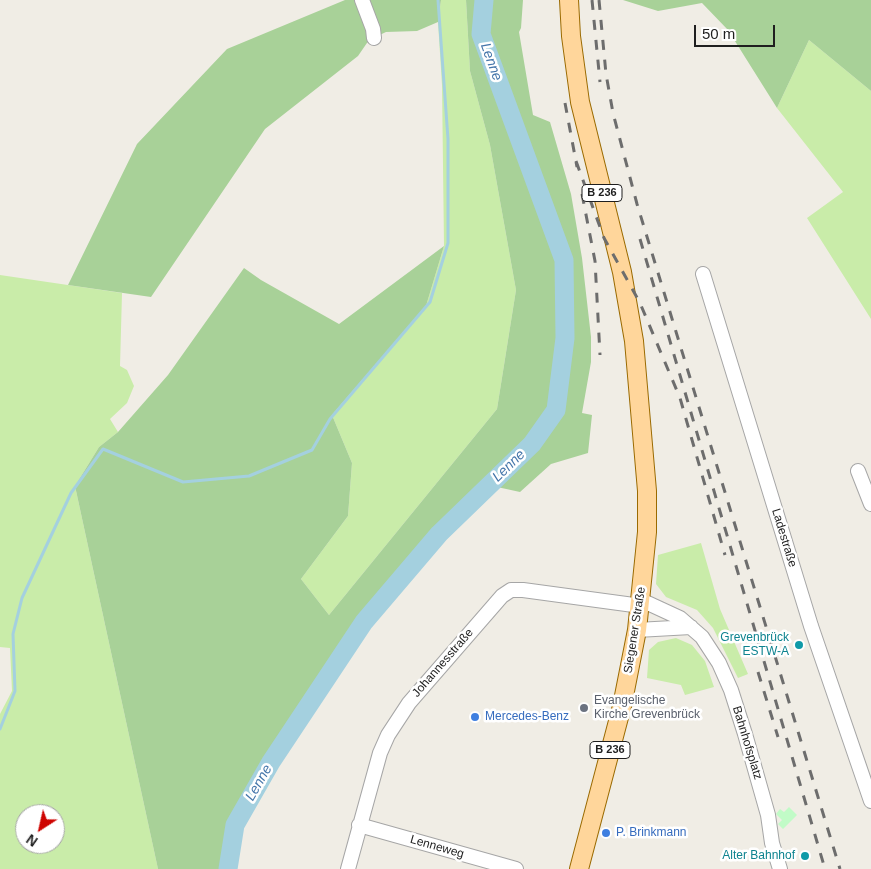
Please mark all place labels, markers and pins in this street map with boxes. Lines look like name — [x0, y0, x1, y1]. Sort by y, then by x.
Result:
place label: Grevenbrück ESTW-A — [720, 631, 789, 659]
marker: Grevenbrück ESTW-A — [793, 639, 805, 651]
place label: Evangelische Kirche Grevenbrück — [594, 694, 700, 722]
marker: Evangelische Kirche Grevenbrück — [578, 702, 590, 714]
place label: Mercedes-Benz — [485, 710, 569, 724]
marker: Mercedes-Benz — [469, 711, 481, 723]
place label: P. Brinkmann — [616, 826, 686, 840]
marker: P. Brinkmann — [600, 827, 612, 839]
place label: Alter Bahnhof — [722, 849, 795, 863]
marker: Alter Bahnhof — [799, 850, 811, 862]

